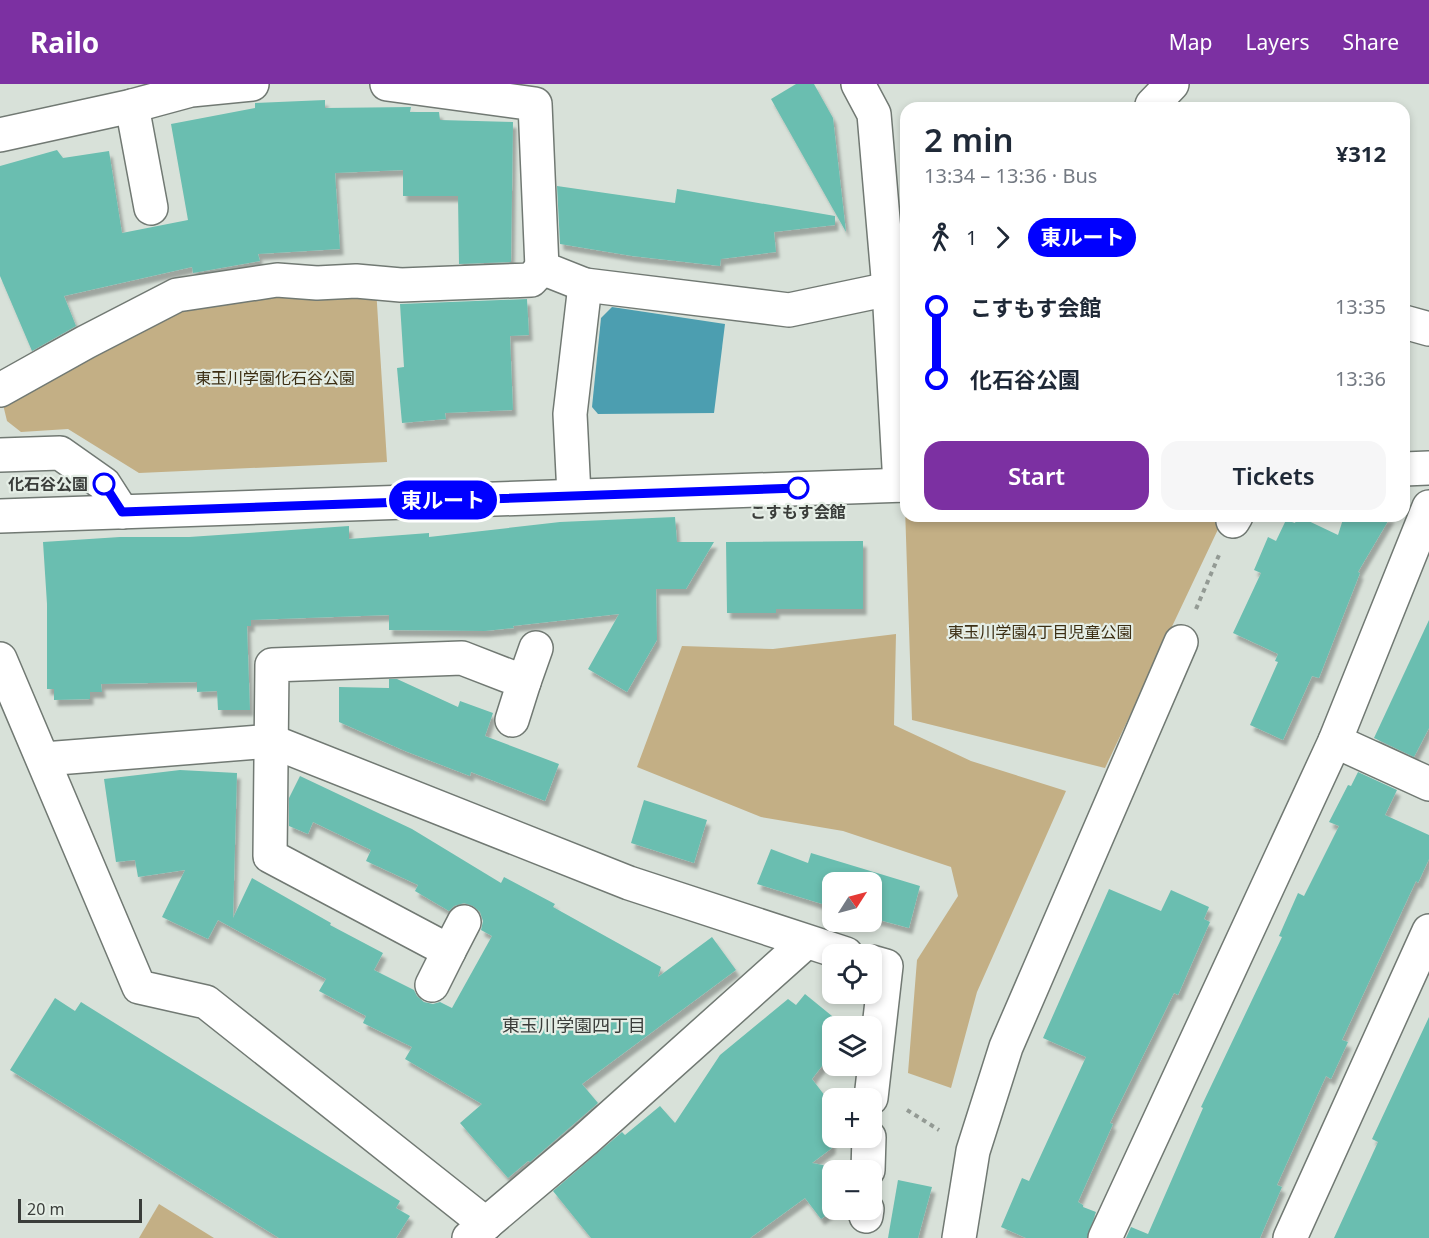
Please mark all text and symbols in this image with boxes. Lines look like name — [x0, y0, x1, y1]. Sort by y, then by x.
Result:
text: Railo — [30, 23, 99, 61]
text: Map — [1169, 28, 1213, 56]
text: Layers — [1246, 28, 1310, 56]
text: Share — [1343, 28, 1399, 56]
text: 2 min — [924, 117, 1014, 162]
text: ¥312 — [1336, 138, 1386, 168]
text: 13:34 – 13:36 · Bus — [924, 162, 1097, 189]
icon: walk — [924, 221, 957, 254]
icon: forward — [986, 221, 1019, 254]
text: 東ルート — [1040, 223, 1124, 251]
text: 1 — [966, 224, 977, 251]
text: こすもす会館 — [970, 292, 1102, 322]
text: 13:35 — [1335, 293, 1386, 320]
text: 化石谷公園 — [970, 364, 1080, 394]
text: 13:36 — [1335, 365, 1386, 392]
park label: 東玉川学園化石谷公園 — [195, 367, 355, 389]
button: Start — [924, 441, 1149, 510]
button: Tickets — [1161, 441, 1386, 510]
place label: 化石谷公園 — [8, 473, 88, 495]
marker: 化石谷公園 — [93, 473, 115, 495]
marker: こすもす会館 — [787, 477, 809, 499]
line badge: 東ルート — [401, 480, 485, 520]
text: 東ルート — [401, 486, 485, 514]
place label: こすもす会館 — [750, 501, 846, 523]
park label: 東玉川学園4丁目児童公園 — [947, 621, 1133, 643]
north arrow — [822, 872, 882, 932]
map controls — [822, 872, 882, 1220]
button: locate — [822, 944, 882, 1004]
district label: 東玉川学園四丁目 — [502, 1013, 646, 1037]
button: layers — [822, 1016, 882, 1076]
button: + — [822, 1088, 882, 1148]
button: − — [822, 1160, 882, 1220]
scale bar — [18, 1196, 142, 1224]
text: 20 m — [27, 1198, 64, 1220]

